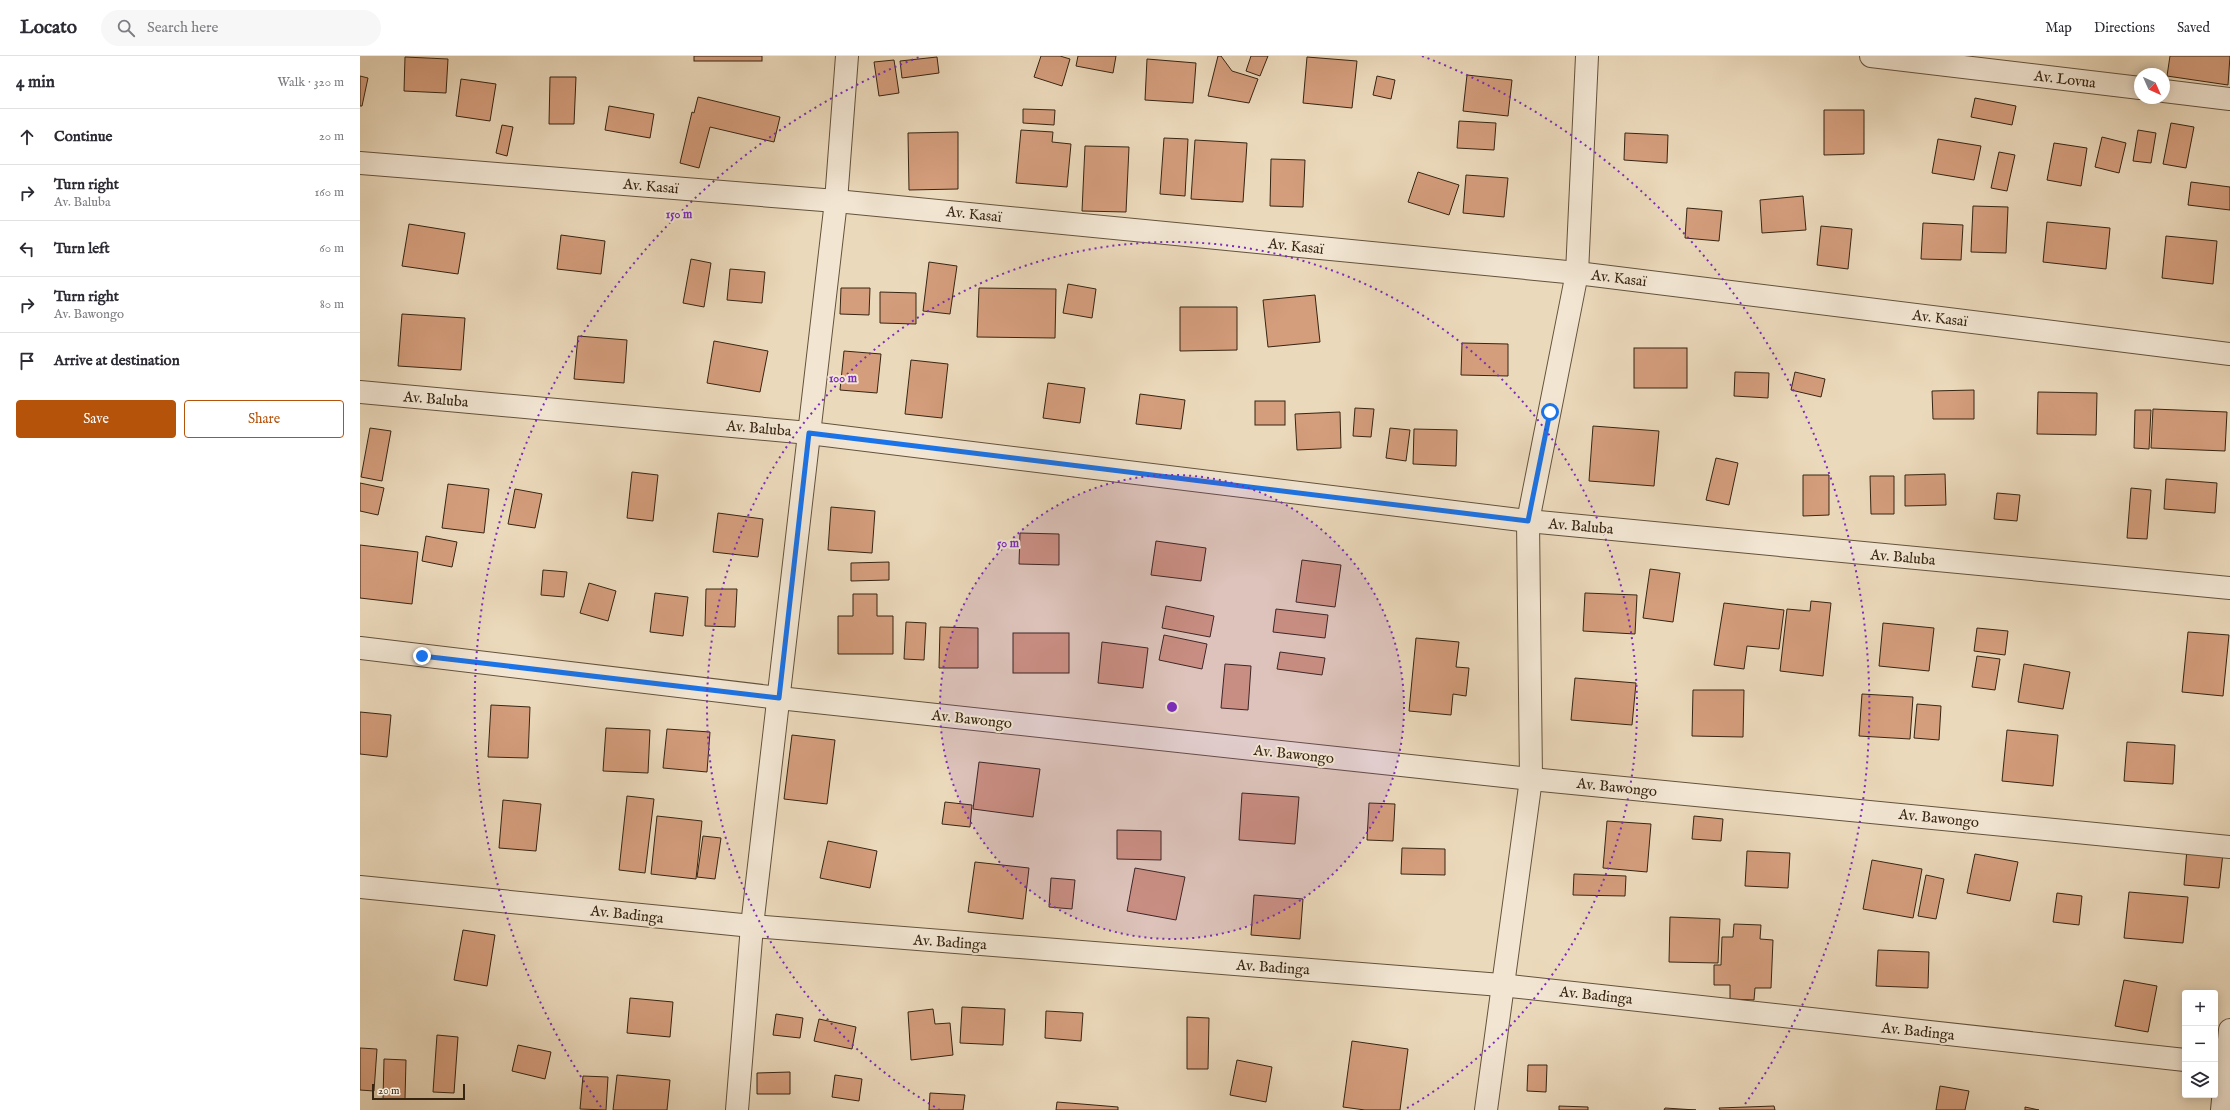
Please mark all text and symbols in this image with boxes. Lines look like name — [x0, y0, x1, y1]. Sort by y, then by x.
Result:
search box — [101, 10, 381, 46]
text: Locato — [20, 16, 77, 40]
icon: search — [115, 17, 137, 39]
text: Search here — [147, 18, 219, 37]
text: Map — [2045, 19, 2072, 37]
text: Directions — [2094, 19, 2155, 37]
text: Saved — [2177, 19, 2210, 37]
street label: Av. Lovua — [2032, 66, 2097, 93]
north arrow — [2134, 68, 2170, 104]
text: 4 min — [16, 72, 55, 93]
text: Walk · 320 m — [278, 74, 344, 91]
icon: ahead — [16, 126, 38, 148]
text: Continue — [54, 127, 112, 146]
text: 20 m — [319, 128, 344, 145]
text: Turn right — [54, 175, 119, 194]
street label: Av. Kasaï — [621, 175, 680, 198]
icon: right — [16, 182, 38, 204]
text: 160 m — [314, 184, 344, 201]
text: Av. Baluba — [54, 194, 111, 211]
street label: Av. Kasaï — [944, 202, 1004, 227]
text: 150 m — [666, 207, 693, 222]
street label: Av. Kasaï — [1266, 234, 1326, 259]
icon: left — [16, 238, 38, 260]
text: Turn left — [54, 239, 110, 258]
text: 60 m — [319, 240, 344, 257]
street label: Av. Kasaï — [1589, 266, 1649, 291]
text: Turn right — [54, 287, 119, 306]
icon: right — [16, 294, 38, 316]
text: 80 m — [320, 296, 344, 313]
text: Av. Bawongo — [54, 306, 124, 323]
street label: Av. Kasaï — [1910, 306, 1970, 331]
icon: arrive — [16, 350, 38, 372]
text: Arrive at destination — [54, 351, 180, 370]
text: 100 m — [829, 371, 858, 386]
street label: Av. Baluba — [402, 387, 470, 412]
button: Save — [16, 400, 176, 438]
button: Share — [184, 400, 344, 438]
route start — [1541, 403, 1559, 421]
street label: Av. Baluba — [725, 416, 793, 441]
street label: Av. Baluba — [1547, 514, 1615, 539]
text: 50 m — [997, 536, 1020, 551]
street label: Av. Baluba — [1869, 545, 1937, 570]
route end — [413, 647, 431, 665]
centre of rings — [1165, 700, 1179, 714]
street label: Av. Bawongo — [930, 706, 1013, 733]
street label: Av. Bawongo — [1252, 741, 1335, 768]
street label: Av. Bawongo — [1575, 774, 1658, 801]
street label: Av. Bawongo — [1897, 805, 1980, 832]
street label: Av. Badinga — [588, 901, 665, 928]
street label: Av. Badinga — [912, 930, 988, 955]
street label: Av. Badinga — [1235, 955, 1311, 980]
street label: Av. Badinga — [1557, 982, 1634, 1009]
map controls — [2182, 990, 2218, 1098]
button: + — [2182, 990, 2218, 1026]
street label: Av. Badinga — [1879, 1018, 1956, 1045]
button: − — [2182, 1026, 2218, 1062]
button: layers — [2182, 1062, 2218, 1098]
scale bar — [372, 1082, 465, 1101]
text: 20 m — [378, 1084, 399, 1098]

